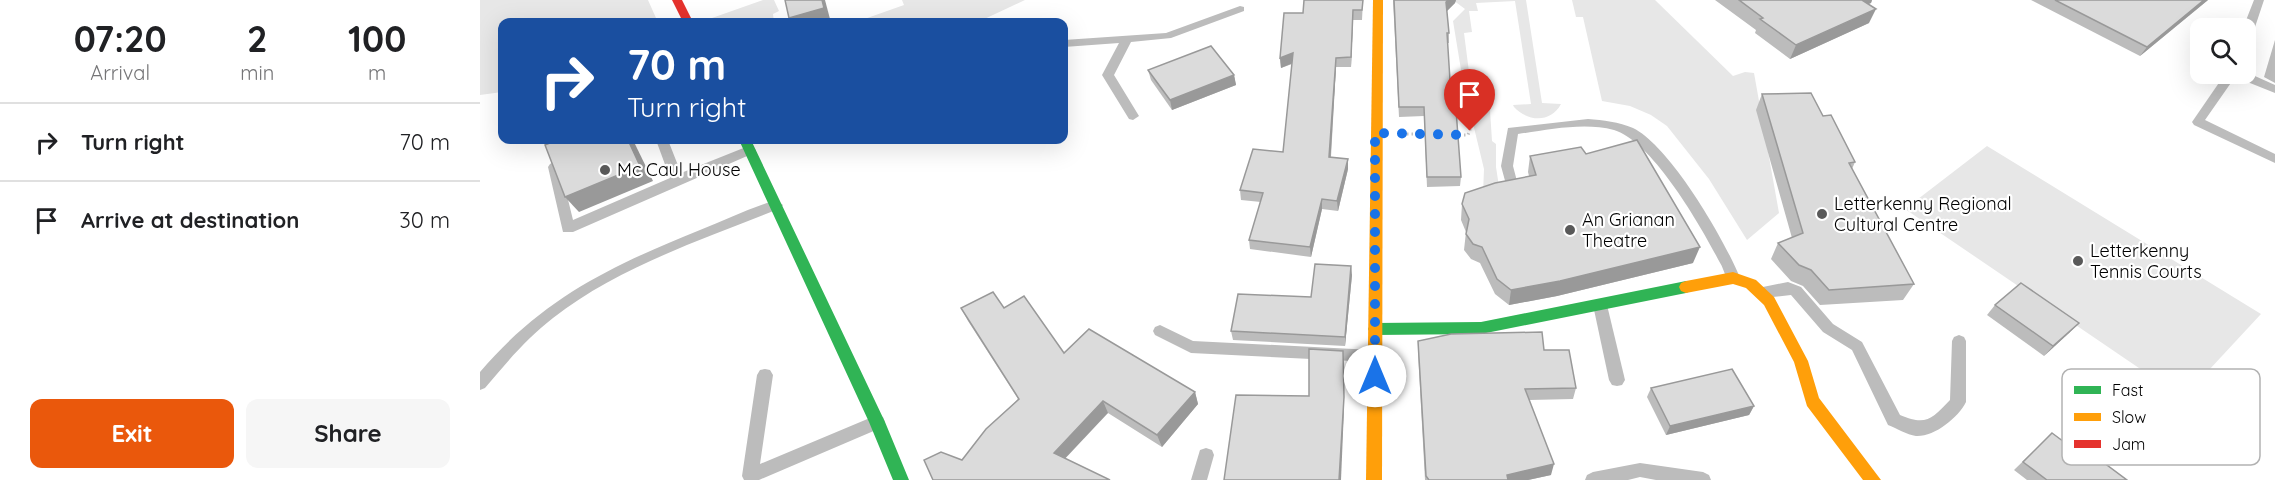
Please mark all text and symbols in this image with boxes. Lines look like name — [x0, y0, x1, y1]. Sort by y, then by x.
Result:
text: 07:20 — [74, 16, 167, 61]
text: 2 — [247, 16, 268, 61]
text: 100 — [348, 16, 406, 61]
map controls — [2190, 18, 2256, 84]
button: search — [2190, 18, 2256, 84]
text: 70 m — [627, 38, 726, 91]
icon: right — [528, 42, 606, 120]
text: Arrival — [90, 60, 150, 85]
text: min — [240, 60, 274, 85]
text: m — [368, 60, 386, 85]
pin — [1444, 69, 1495, 131]
icon: arrive — [1453, 78, 1486, 111]
text: Turn right — [627, 90, 746, 124]
icon: right — [30, 126, 63, 159]
text: Turn right — [81, 128, 185, 156]
text: 70 m — [400, 128, 450, 156]
place label: Mc Caul House — [617, 158, 741, 181]
marker: Mc Caul House — [598, 163, 612, 177]
place label: Letterkenny Regional Cultural Centre — [1834, 192, 2012, 236]
icon: arrive — [30, 204, 63, 237]
text: Arrive at destination — [81, 206, 299, 234]
text: 30 m — [399, 206, 450, 234]
marker: Letterkenny Regional Cultural Centre — [1815, 207, 1829, 221]
place label: An Grianan Theatre — [1582, 208, 1675, 252]
marker: An Grianan Theatre — [1563, 223, 1577, 237]
place label: Letterkenny Tennis Courts — [2090, 239, 2202, 283]
marker: Letterkenny Tennis Courts — [2071, 254, 2085, 268]
position arrow — [1343, 344, 1407, 408]
legend — [2062, 369, 2260, 465]
text: Fast — [2112, 380, 2143, 400]
button: Exit — [30, 399, 234, 468]
button: Share — [246, 399, 450, 468]
text: Slow — [2112, 407, 2146, 427]
text: Jam — [2112, 434, 2145, 454]

